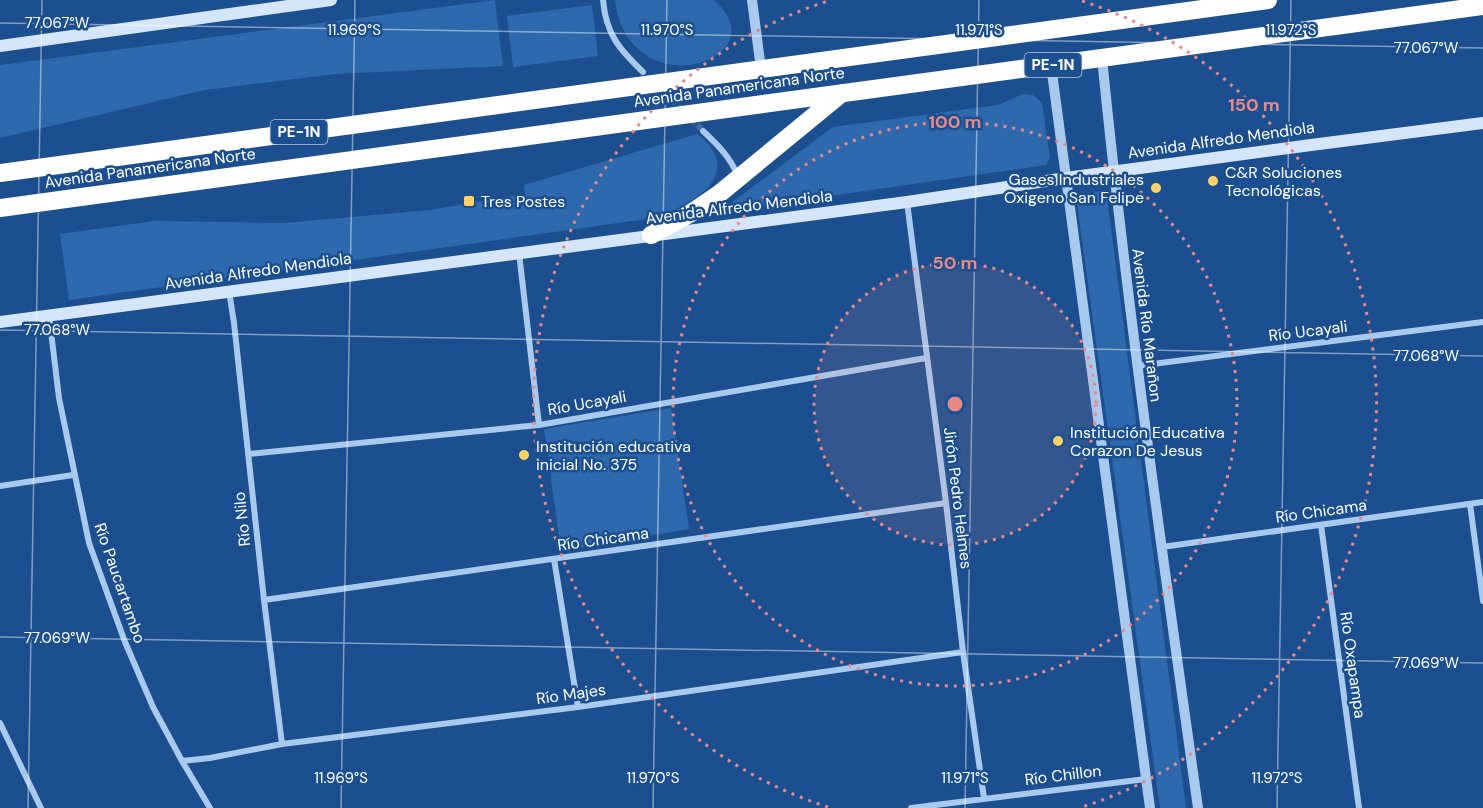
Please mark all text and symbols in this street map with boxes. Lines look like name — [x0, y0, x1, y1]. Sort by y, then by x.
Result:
text: 77.067°W — [25, 13, 90, 33]
text: 11.969°S — [327, 20, 381, 40]
text: 11.970°S — [641, 20, 694, 40]
text: 11.971°S — [955, 20, 1003, 40]
text: 11.972°S — [1265, 20, 1317, 40]
text: 77.067°W — [1394, 38, 1459, 58]
road number: PE-1N — [1024, 53, 1082, 77]
street label: Avenida Panamericana Norte — [632, 62, 846, 112]
text: 150 m — [1228, 93, 1280, 117]
text: 100 m — [928, 110, 982, 134]
street label: Avenida Alfredo Mendiola — [1126, 116, 1316, 164]
road number: PE-1N — [270, 120, 328, 144]
street label: Avenida Panamericana Norte — [43, 143, 257, 193]
place label: C&R Soluciones Tecnológicas — [1225, 162, 1342, 201]
place label: Gases Industriales Oxigeno San Felipe — [1004, 169, 1144, 208]
marker: C&R Soluciones Tecnológicas — [1206, 174, 1220, 188]
marker: Gases Industriales Oxigeno San Felipe — [1149, 181, 1163, 195]
street label: Avenida Alfredo Mendiola — [644, 185, 834, 229]
place label: Tres Postes — [481, 191, 565, 212]
marker: Tres Postes — [462, 194, 476, 208]
street label: Avenida Alfredo Mendiola — [163, 247, 353, 295]
street label: Avenida Río Marañon — [1127, 247, 1167, 403]
text: 50 m — [932, 251, 978, 275]
street label: Río Ucayali — [1267, 316, 1349, 346]
text: 77.068°W — [24, 320, 90, 340]
text: 77.068°W — [1393, 346, 1459, 366]
street label: Río Ucayali — [546, 386, 628, 420]
centre of rings — [945, 394, 965, 414]
place label: Institución Educativa Corazon De Jesus — [1070, 422, 1225, 461]
street label: Jirón Pedro Helmes — [939, 426, 977, 570]
marker: Institución Educativa Corazon De Jesus — [1051, 434, 1065, 448]
place label: Institución educativa inicial No. 375 — [536, 436, 691, 475]
marker: Institución educativa inicial No. 375 — [517, 448, 531, 462]
street label: Río Nilo — [229, 491, 255, 547]
street label: Río Chicama — [1274, 494, 1368, 528]
street label: Río Paucartambo — [90, 520, 150, 646]
street label: Río Chicama — [556, 522, 650, 556]
street label: Río Oxapampa — [1335, 610, 1371, 720]
text: 77.069°W — [24, 628, 90, 648]
text: 77.069°W — [1393, 653, 1459, 673]
street label: Río Majes — [535, 679, 607, 709]
street label: Río Chillon — [1023, 760, 1103, 790]
text: 11.969°S — [314, 768, 368, 788]
text: 11.970°S — [627, 768, 680, 788]
text: 11.971°S — [941, 768, 989, 788]
text: 11.972°S — [1251, 768, 1303, 788]

